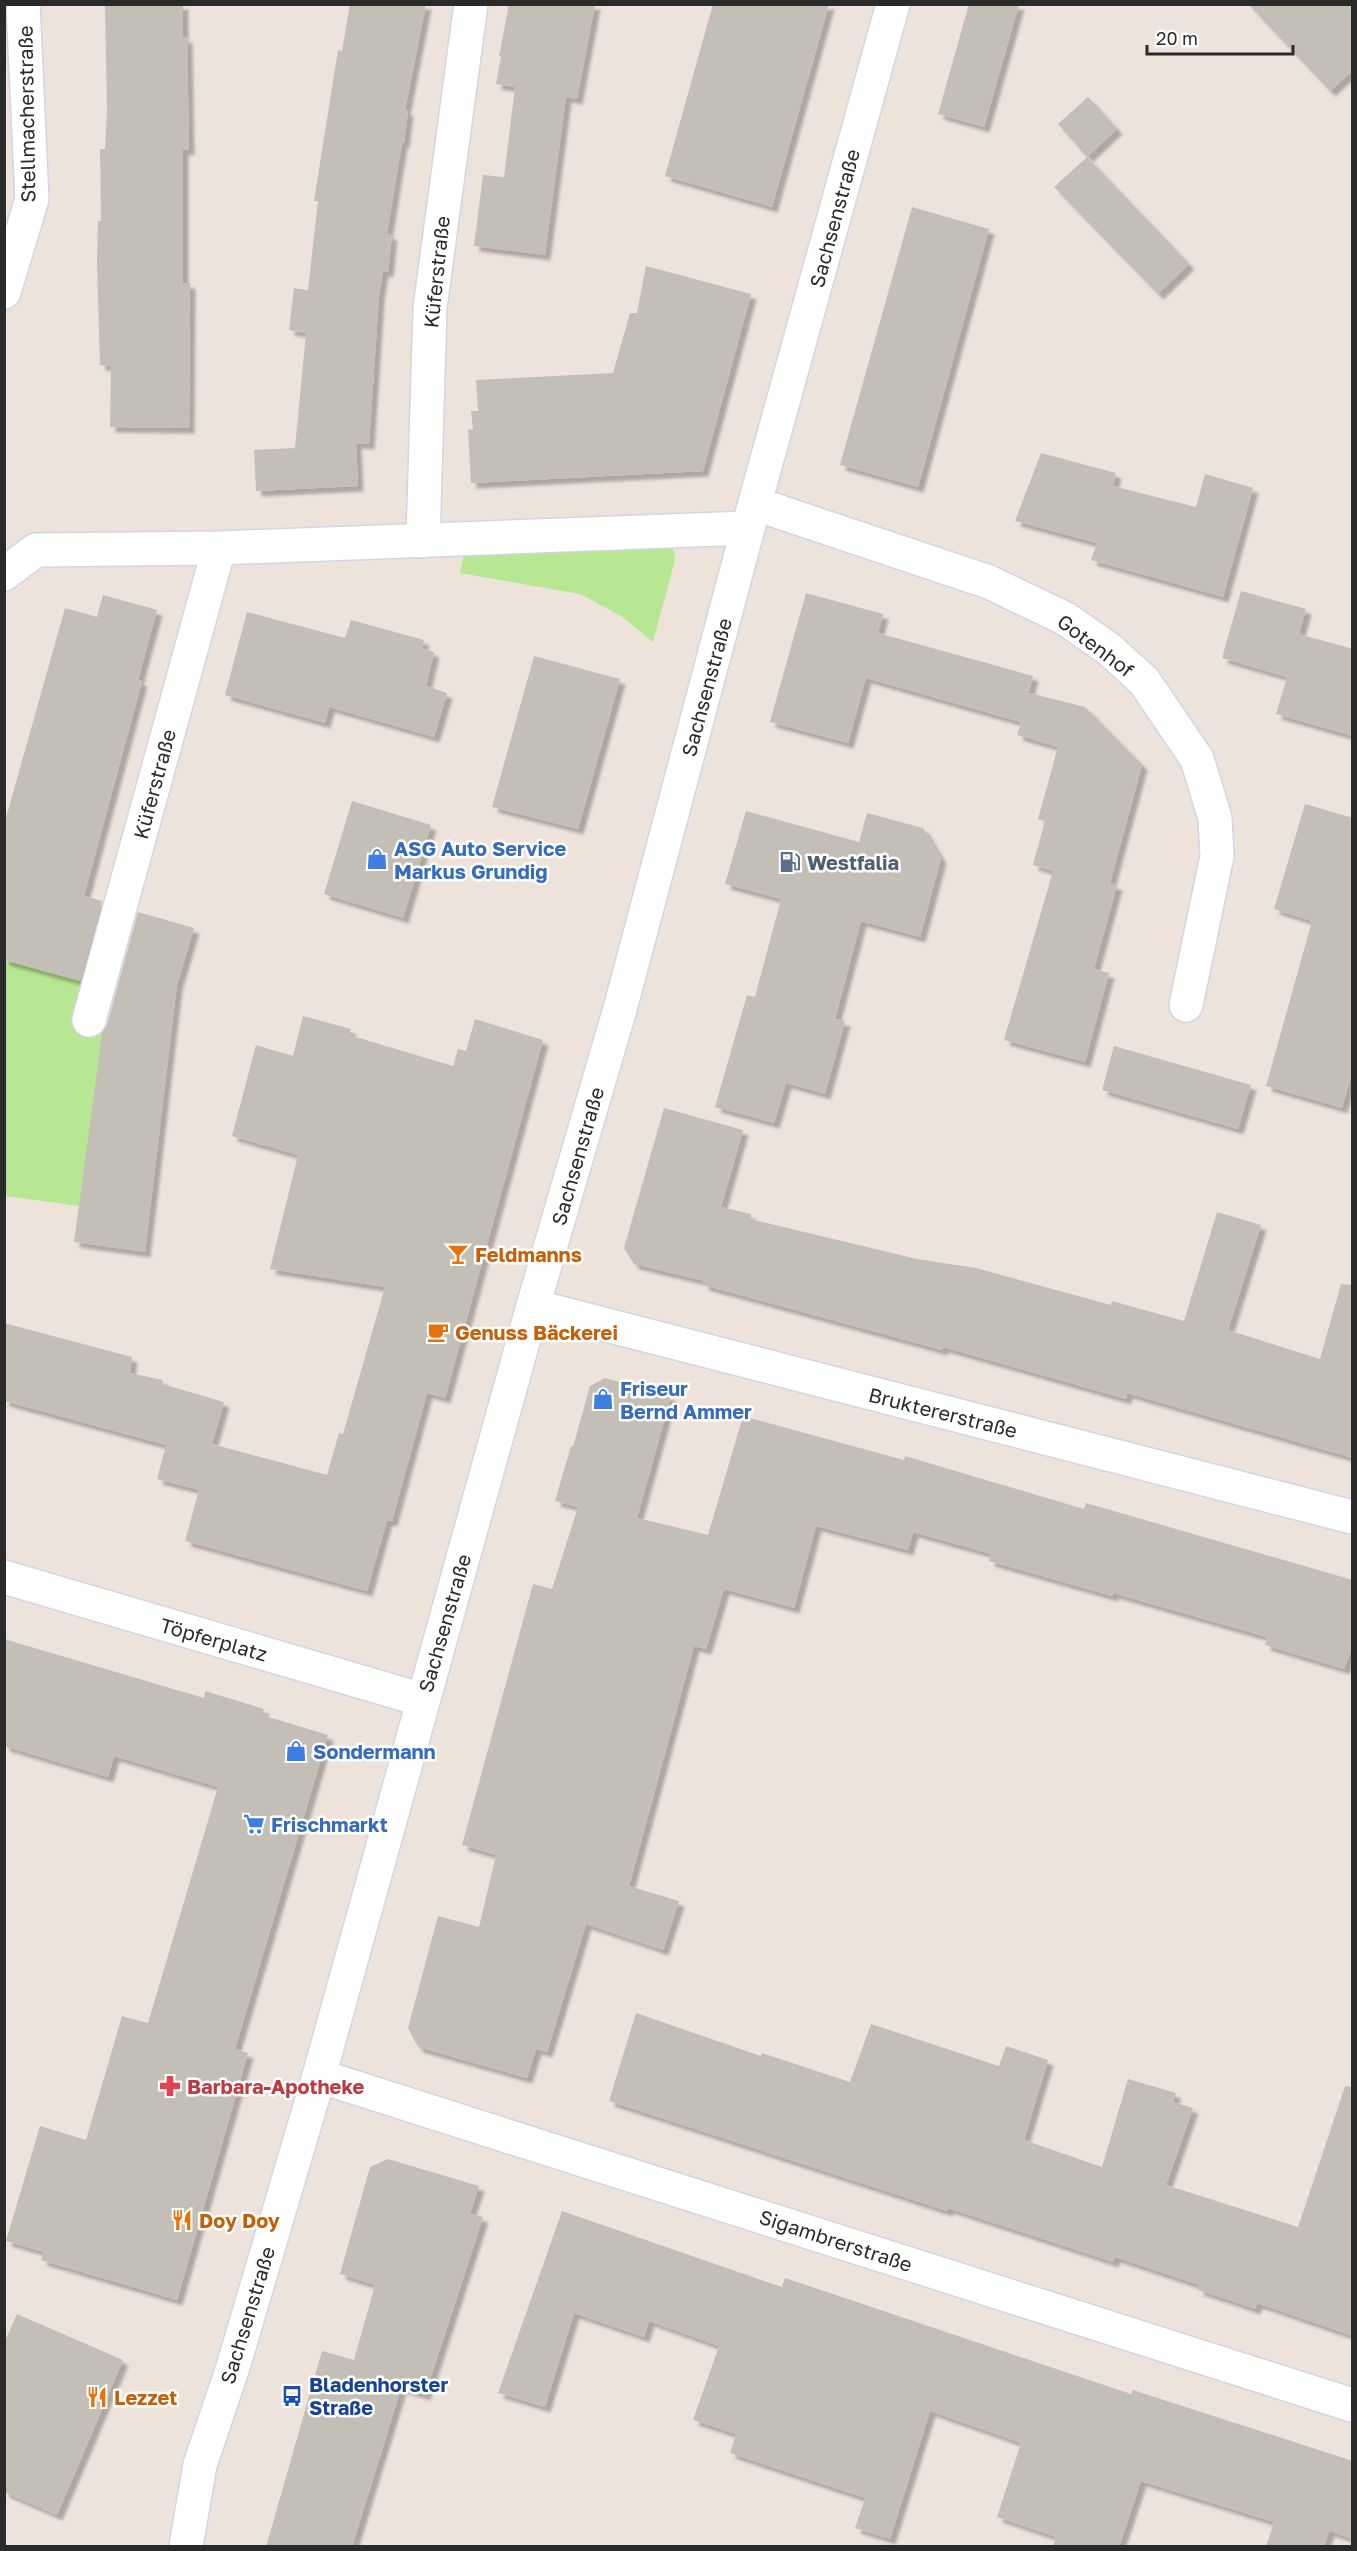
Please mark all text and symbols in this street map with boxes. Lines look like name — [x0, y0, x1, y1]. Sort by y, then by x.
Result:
scale bar — [1147, 18, 1292, 56]
street label: Stellmacherstraße — [12, 25, 40, 203]
text: 20 m — [1156, 27, 1198, 49]
street label: Sachsenstraße — [804, 146, 864, 290]
street label: Küferstraße — [418, 215, 454, 329]
street label: Gotenhof — [1053, 609, 1139, 681]
street label: Sachsenstraße — [676, 615, 736, 759]
street label: Küferstraße — [128, 726, 180, 842]
place label: ASG Auto Service Markus Grundig — [394, 836, 566, 883]
shop icon: ASG Auto Service Markus Grundig — [365, 847, 389, 871]
fuel station icon: Westfalia — [778, 850, 802, 874]
place label: Westfalia — [807, 850, 899, 874]
street label: Sachsenstraße — [546, 1084, 608, 1228]
bar icon: Feldmanns — [446, 1242, 470, 1266]
place label: Feldmanns — [475, 1242, 582, 1266]
cafe icon: Genuss Bäckerei — [426, 1320, 450, 1344]
place label: Genuss Bäckerei — [455, 1320, 618, 1344]
place label: Friseur Bernd Ammer — [620, 1376, 752, 1423]
street label: Bruktererstraße — [866, 1382, 1020, 1442]
shop icon: Friseur Bernd Ammer — [591, 1387, 615, 1411]
street label: Sachsenstraße — [413, 1551, 475, 1695]
street label: Töpferplatz — [158, 1612, 270, 1666]
shop icon: Sondermann — [284, 1739, 308, 1763]
place label: Sondermann — [313, 1739, 436, 1763]
supermarket icon: Frischmarkt — [242, 1812, 266, 1836]
place label: Frischmarkt — [271, 1812, 388, 1836]
pharmacy icon: Barbara-Apotheke — [158, 2074, 182, 2098]
place label: Barbara-Apotheke — [187, 2074, 365, 2098]
street label: Sigambrerstraße — [756, 2204, 916, 2276]
restaurant icon: Doy Doy — [170, 2208, 194, 2232]
place label: Doy Doy — [199, 2208, 280, 2232]
street label: Sachsenstraße — [215, 2243, 279, 2387]
place label: Bladenhorster Straße — [309, 2372, 448, 2419]
bus stop icon: Bladenhorster Straße — [280, 2384, 304, 2408]
restaurant icon: Lezzet — [85, 2385, 109, 2409]
place label: Lezzet — [114, 2385, 177, 2409]

